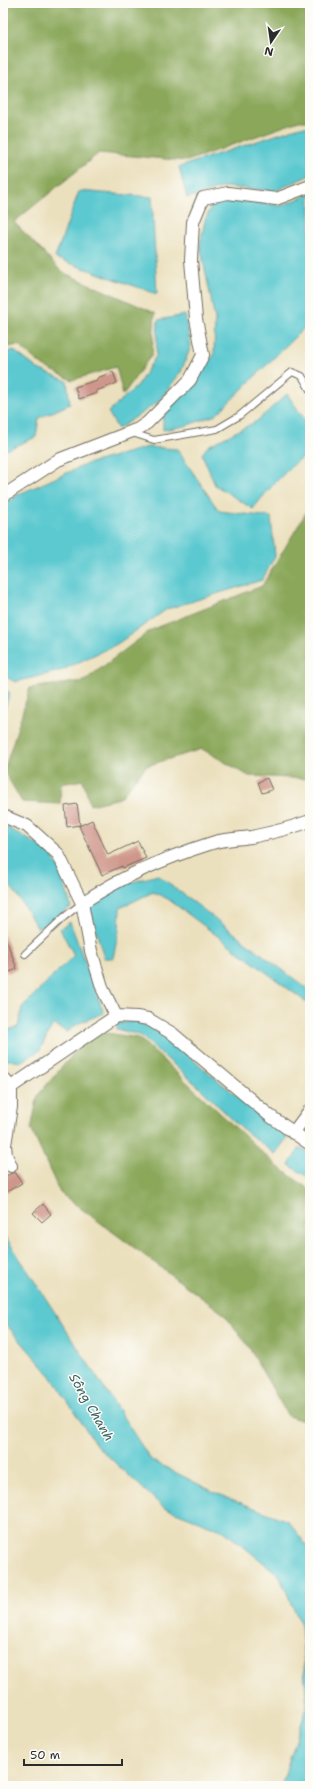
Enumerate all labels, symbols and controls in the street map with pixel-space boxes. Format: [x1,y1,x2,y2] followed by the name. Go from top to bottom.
[251,22,291,62] north arrow
[263,43,275,60] text: N
[65,1370,118,1444] water label: Sông Chanh
[24,1741,122,1767] scale bar
[30,1747,60,1763] text: 50 m

